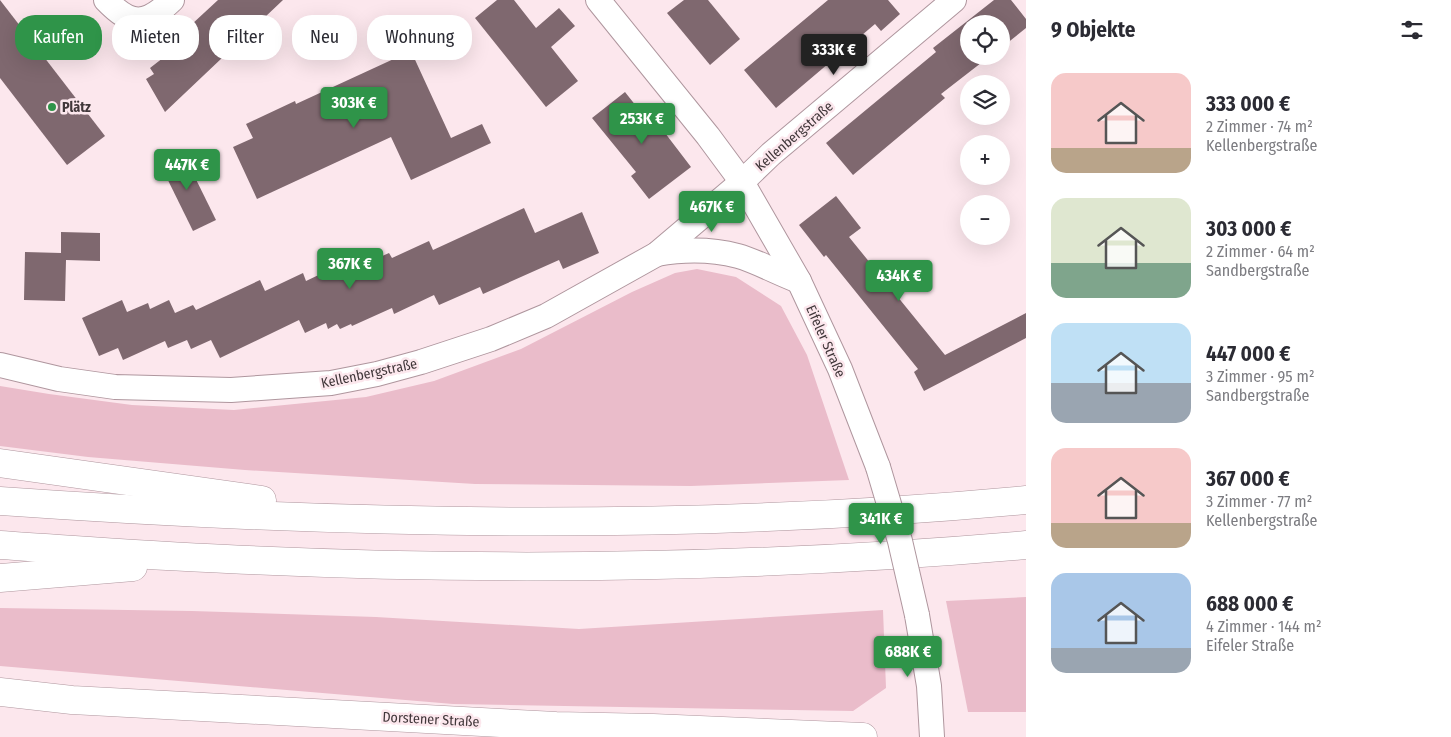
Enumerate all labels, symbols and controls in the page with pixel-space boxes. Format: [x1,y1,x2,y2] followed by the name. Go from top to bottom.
[15,15,102,60] chip: Kaufen
[112,15,199,60] chip: Mieten
[209,15,282,60] chip: Filter
[292,15,357,60] chip: Neu
[367,15,472,60] chip: Wohnung
[960,15,1010,245] map controls
[960,15,1010,65] button: locate
[1398,16,1426,44] icon: filters
[1051,17,1135,43] text: 9 Objekte
[793,34,875,76] pin: 333K €
[812,40,856,59] text: 333K €
[960,75,1010,125] button: layers
[313,86,395,129] pin: 303K €
[1206,91,1290,117] text: 333 000 €
[332,93,376,112] text: 303K €
[1091,93,1151,153] icon: home
[752,98,837,175] street label: Kellenbergstraße
[62,99,91,116] place label: Plätz
[46,101,58,113] marker: Plätz
[601,102,683,145] pin: 253K €
[620,109,664,128] text: 253K €
[1206,117,1313,136] text: 2 Zimmer · 74 m²
[960,135,1010,185] button: +
[1206,136,1318,155] text: Kellenbergstraße
[146,148,228,191] pin: 447K €
[165,155,209,174] text: 447K €
[671,190,753,233] pin: 467K €
[960,195,1010,245] button: −
[690,197,734,216] text: 467K €
[1206,216,1292,242] text: 303 000 €
[1091,218,1151,278] icon: home
[1206,242,1315,261] text: 2 Zimmer · 64 m²
[309,248,391,290] pin: 367K €
[328,254,372,273] text: 367K €
[858,260,940,302] pin: 434K €
[1206,261,1309,280] text: Sandbergstraße
[876,266,922,285] text: 434K €
[802,303,849,380] street label: Eifeler Straße
[1206,341,1290,367] text: 447 000 €
[1091,343,1151,403] icon: home
[320,355,419,392] street label: Kellenbergstraße
[1206,367,1314,386] text: 3 Zimmer · 95 m²
[1206,386,1309,405] text: Sandbergstraße
[1206,466,1290,492] text: 367 000 €
[1091,468,1151,528] icon: home
[1206,492,1312,511] text: 3 Zimmer · 77 m²
[840,502,922,545] pin: 341K €
[860,509,902,528] text: 341K €
[1206,511,1318,530] text: Kellenbergstraße
[1206,591,1294,617] text: 688 000 €
[1091,593,1151,653] icon: home
[1206,617,1322,636] text: 4 Zimmer · 144 m²
[867,636,949,678] pin: 688K €
[1206,636,1294,655] text: Eifeler Straße
[885,642,931,661] text: 688K €
[382,708,480,731] street label: Dorstener Straße

